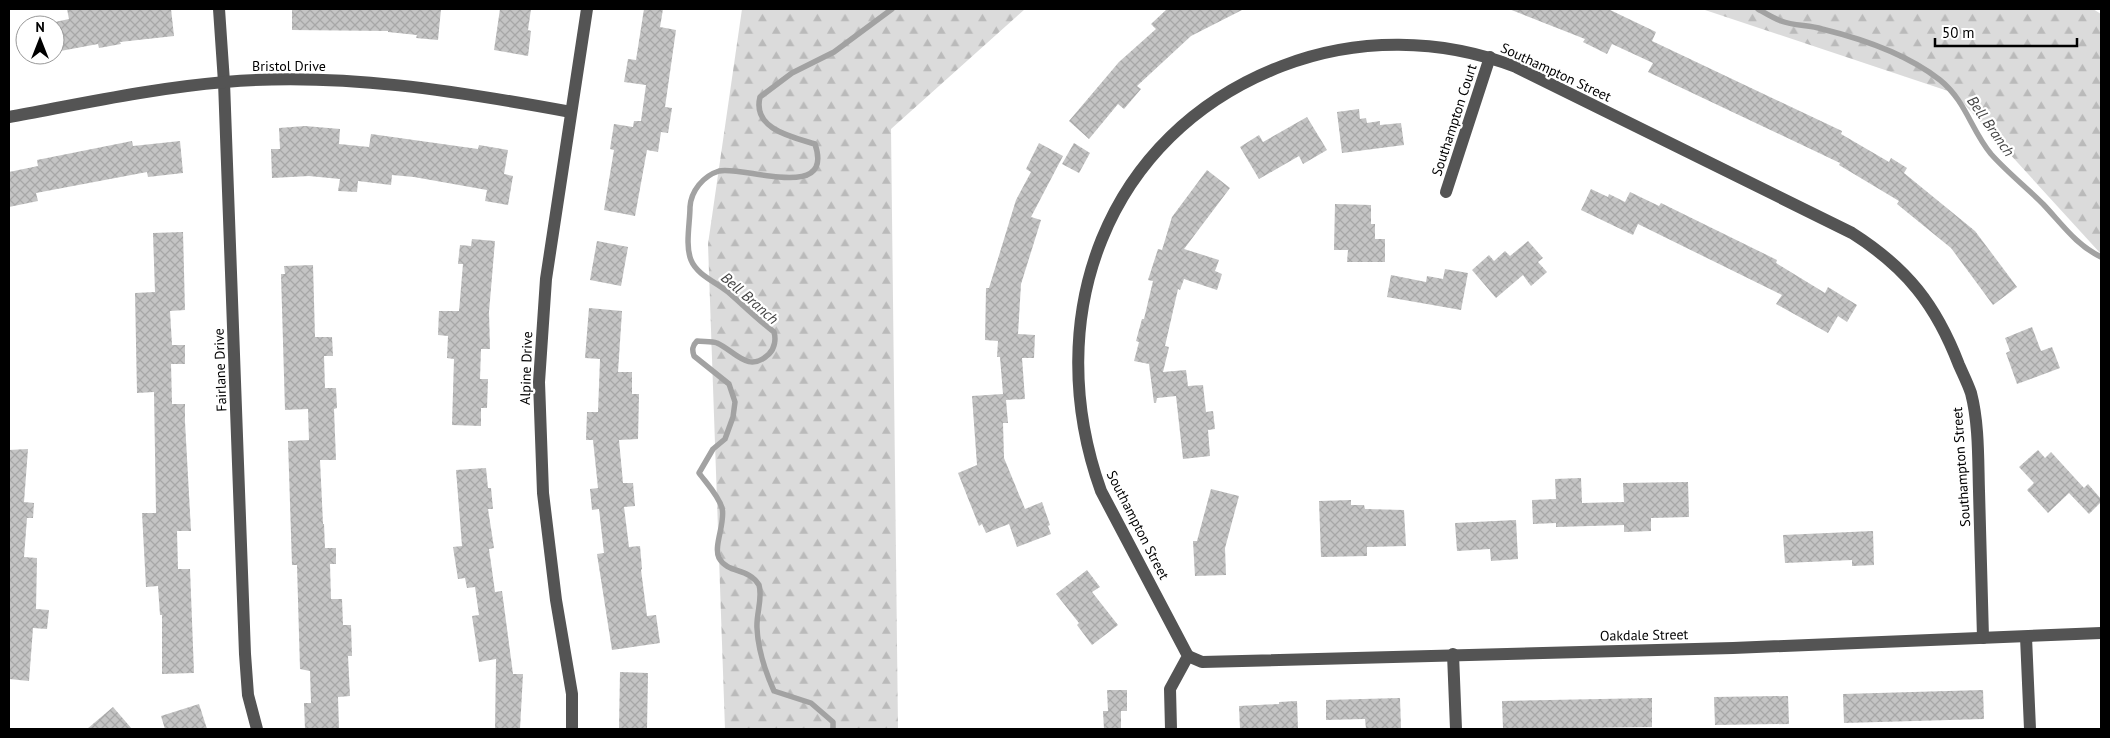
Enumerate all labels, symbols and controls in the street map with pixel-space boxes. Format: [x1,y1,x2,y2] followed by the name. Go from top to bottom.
[15,15,65,65] north arrow
[1935,15,2078,47] scale bar
[35,18,45,36] text: N
[1942,23,1975,42] text: 50 m
[1498,38,1614,106] street label: Southampton Street
[252,57,326,75] street label: Bristol Drive
[1427,61,1481,178] street label: Southampton Court
[1963,92,2019,160] water label: Bell Branch
[717,268,783,328] water label: Bell Branch
[210,328,230,412] street label: Fairlane Drive
[516,331,536,405] street label: Alpine Drive
[1948,406,1974,527] street label: Southampton Street
[1103,467,1173,583] street label: Southampton Street
[1600,625,1689,645] street label: Oakdale Street

